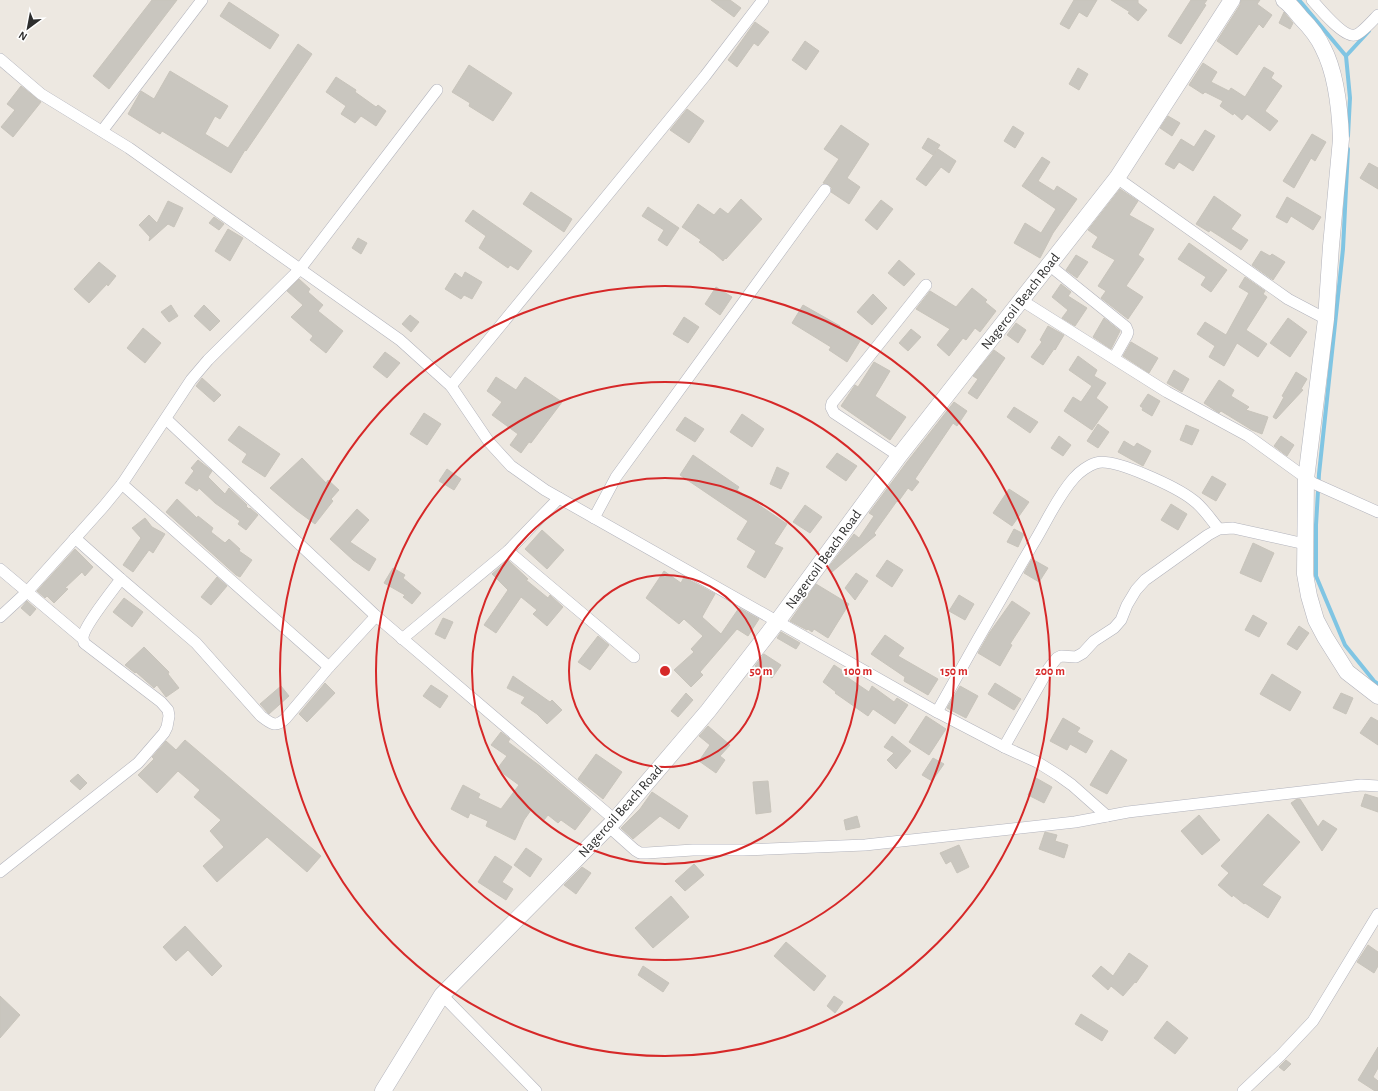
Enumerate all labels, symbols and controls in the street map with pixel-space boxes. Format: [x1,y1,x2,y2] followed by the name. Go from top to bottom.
[8,8,48,48] north arrow
[17,29,29,43] text: N
[979,251,1063,352] street label: Nagercoil Beach Road
[783,508,864,611] street label: Nagercoil Beach Road
[658,664,672,678] centre of rings
[750,665,773,677] text: 50 m
[844,665,872,677] text: 100 m
[940,665,968,677] text: 150 m
[1035,665,1065,677] text: 200 m
[576,763,665,860] street label: Nagercoil Beach Road

